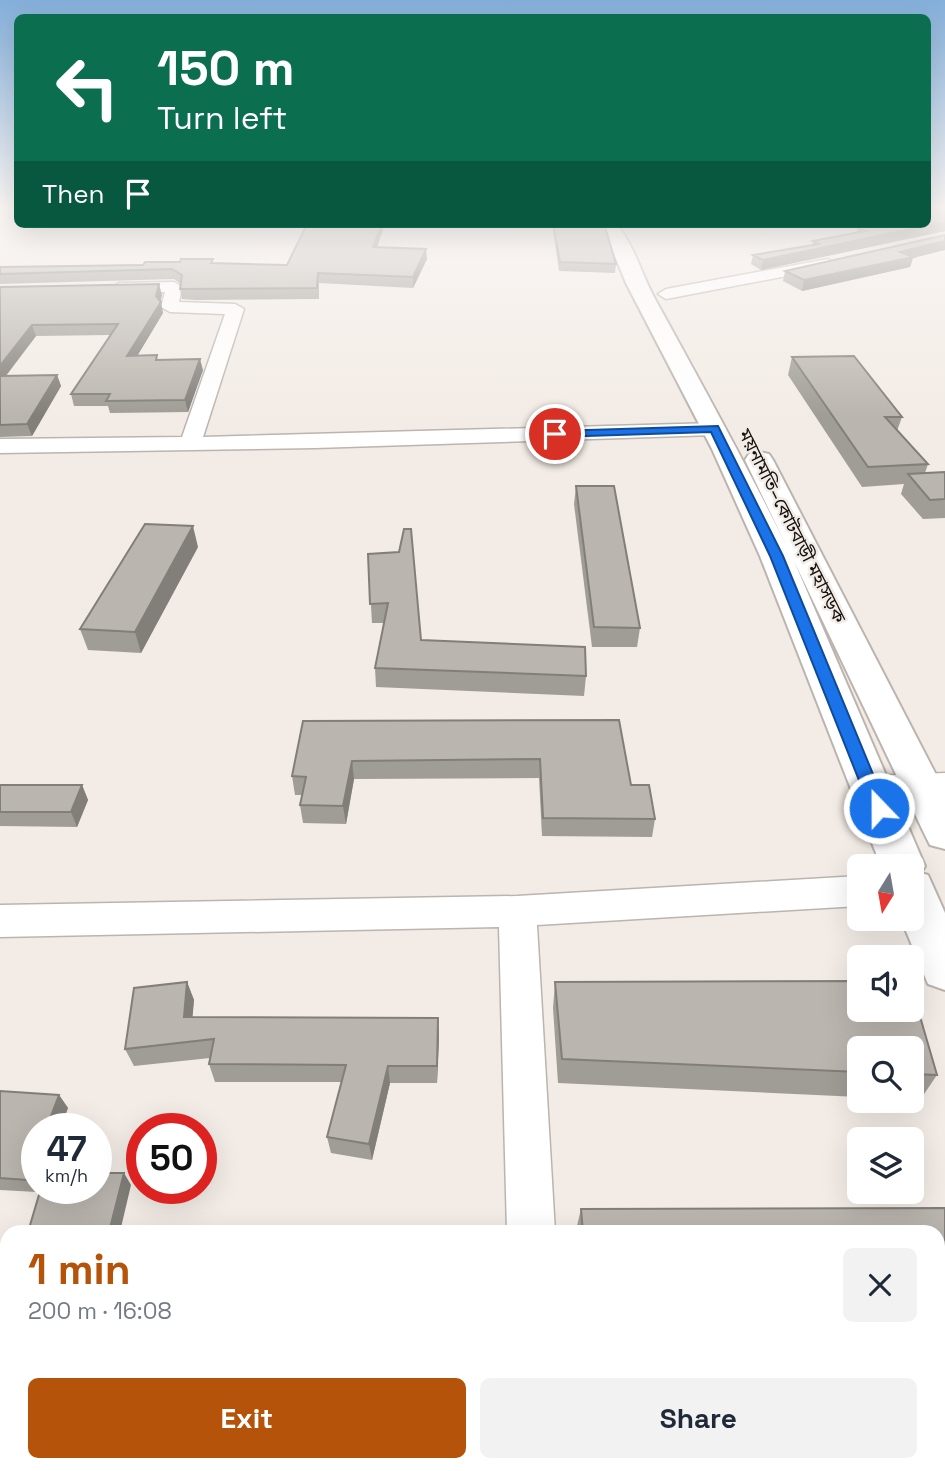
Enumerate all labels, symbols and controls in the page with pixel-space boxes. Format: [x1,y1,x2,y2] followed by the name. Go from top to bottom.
[157,37,295,99] text: 150 m
[42,42,133,133] icon: left
[157,98,287,138] text: Turn left
[119,175,157,213] icon: arrive
[42,177,105,211] text: Then
[525,404,585,464] pin
[536,415,574,453] icon: arrive
[733,424,852,627] street label: ময়নামতি–কোটবাড়ী মহাসড়ক
[842,771,916,845] position arrow
[847,854,924,931] north arrow
[847,854,924,1204] map controls
[847,945,924,1022] button: sound
[847,1036,924,1113] button: search
[126,1113,217,1204] speed limit sign: 50
[46,1127,87,1171] text: 47
[847,1127,924,1204] button: layers
[45,1164,88,1187] text: km/h
[28,1243,131,1296] text: 1 min
[843,1248,917,1322] button: close
[28,1296,172,1326] text: 200 m · 16:08
[28,1378,466,1458] button: Exit
[480,1378,917,1458] button: Share

